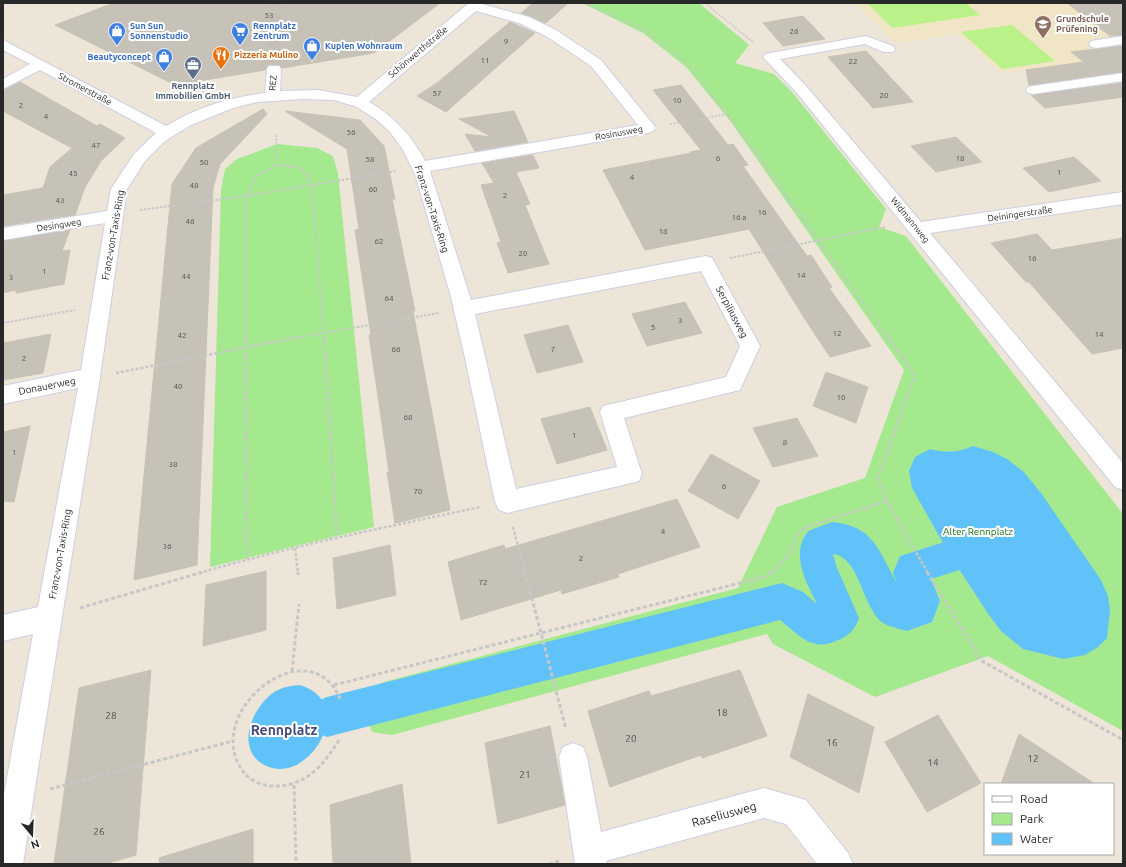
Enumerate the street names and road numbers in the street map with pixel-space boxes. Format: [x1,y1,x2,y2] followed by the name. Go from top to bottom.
[386,24,450,80] street label: Schönwerthstraße
[57,71,113,107] street label: Stromerstraße
[267,75,279,91] street label: REZ
[594,124,644,142] street label: Rosinusweg
[413,164,451,254] street label: Franz-von-Taxis-Ring
[100,189,126,281] street label: Franz-von-Taxis-Ring
[889,195,931,245] street label: Widmannweg
[987,204,1053,224] street label: Deiningerstraße
[36,217,82,233] street label: Desingweg
[714,284,750,340] street label: Serpiliusweg
[17,375,77,397] street label: Donauerweg
[47,508,73,600] street label: Franz-von-Taxis-Ring
[690,799,758,829] street label: Raseliusweg

